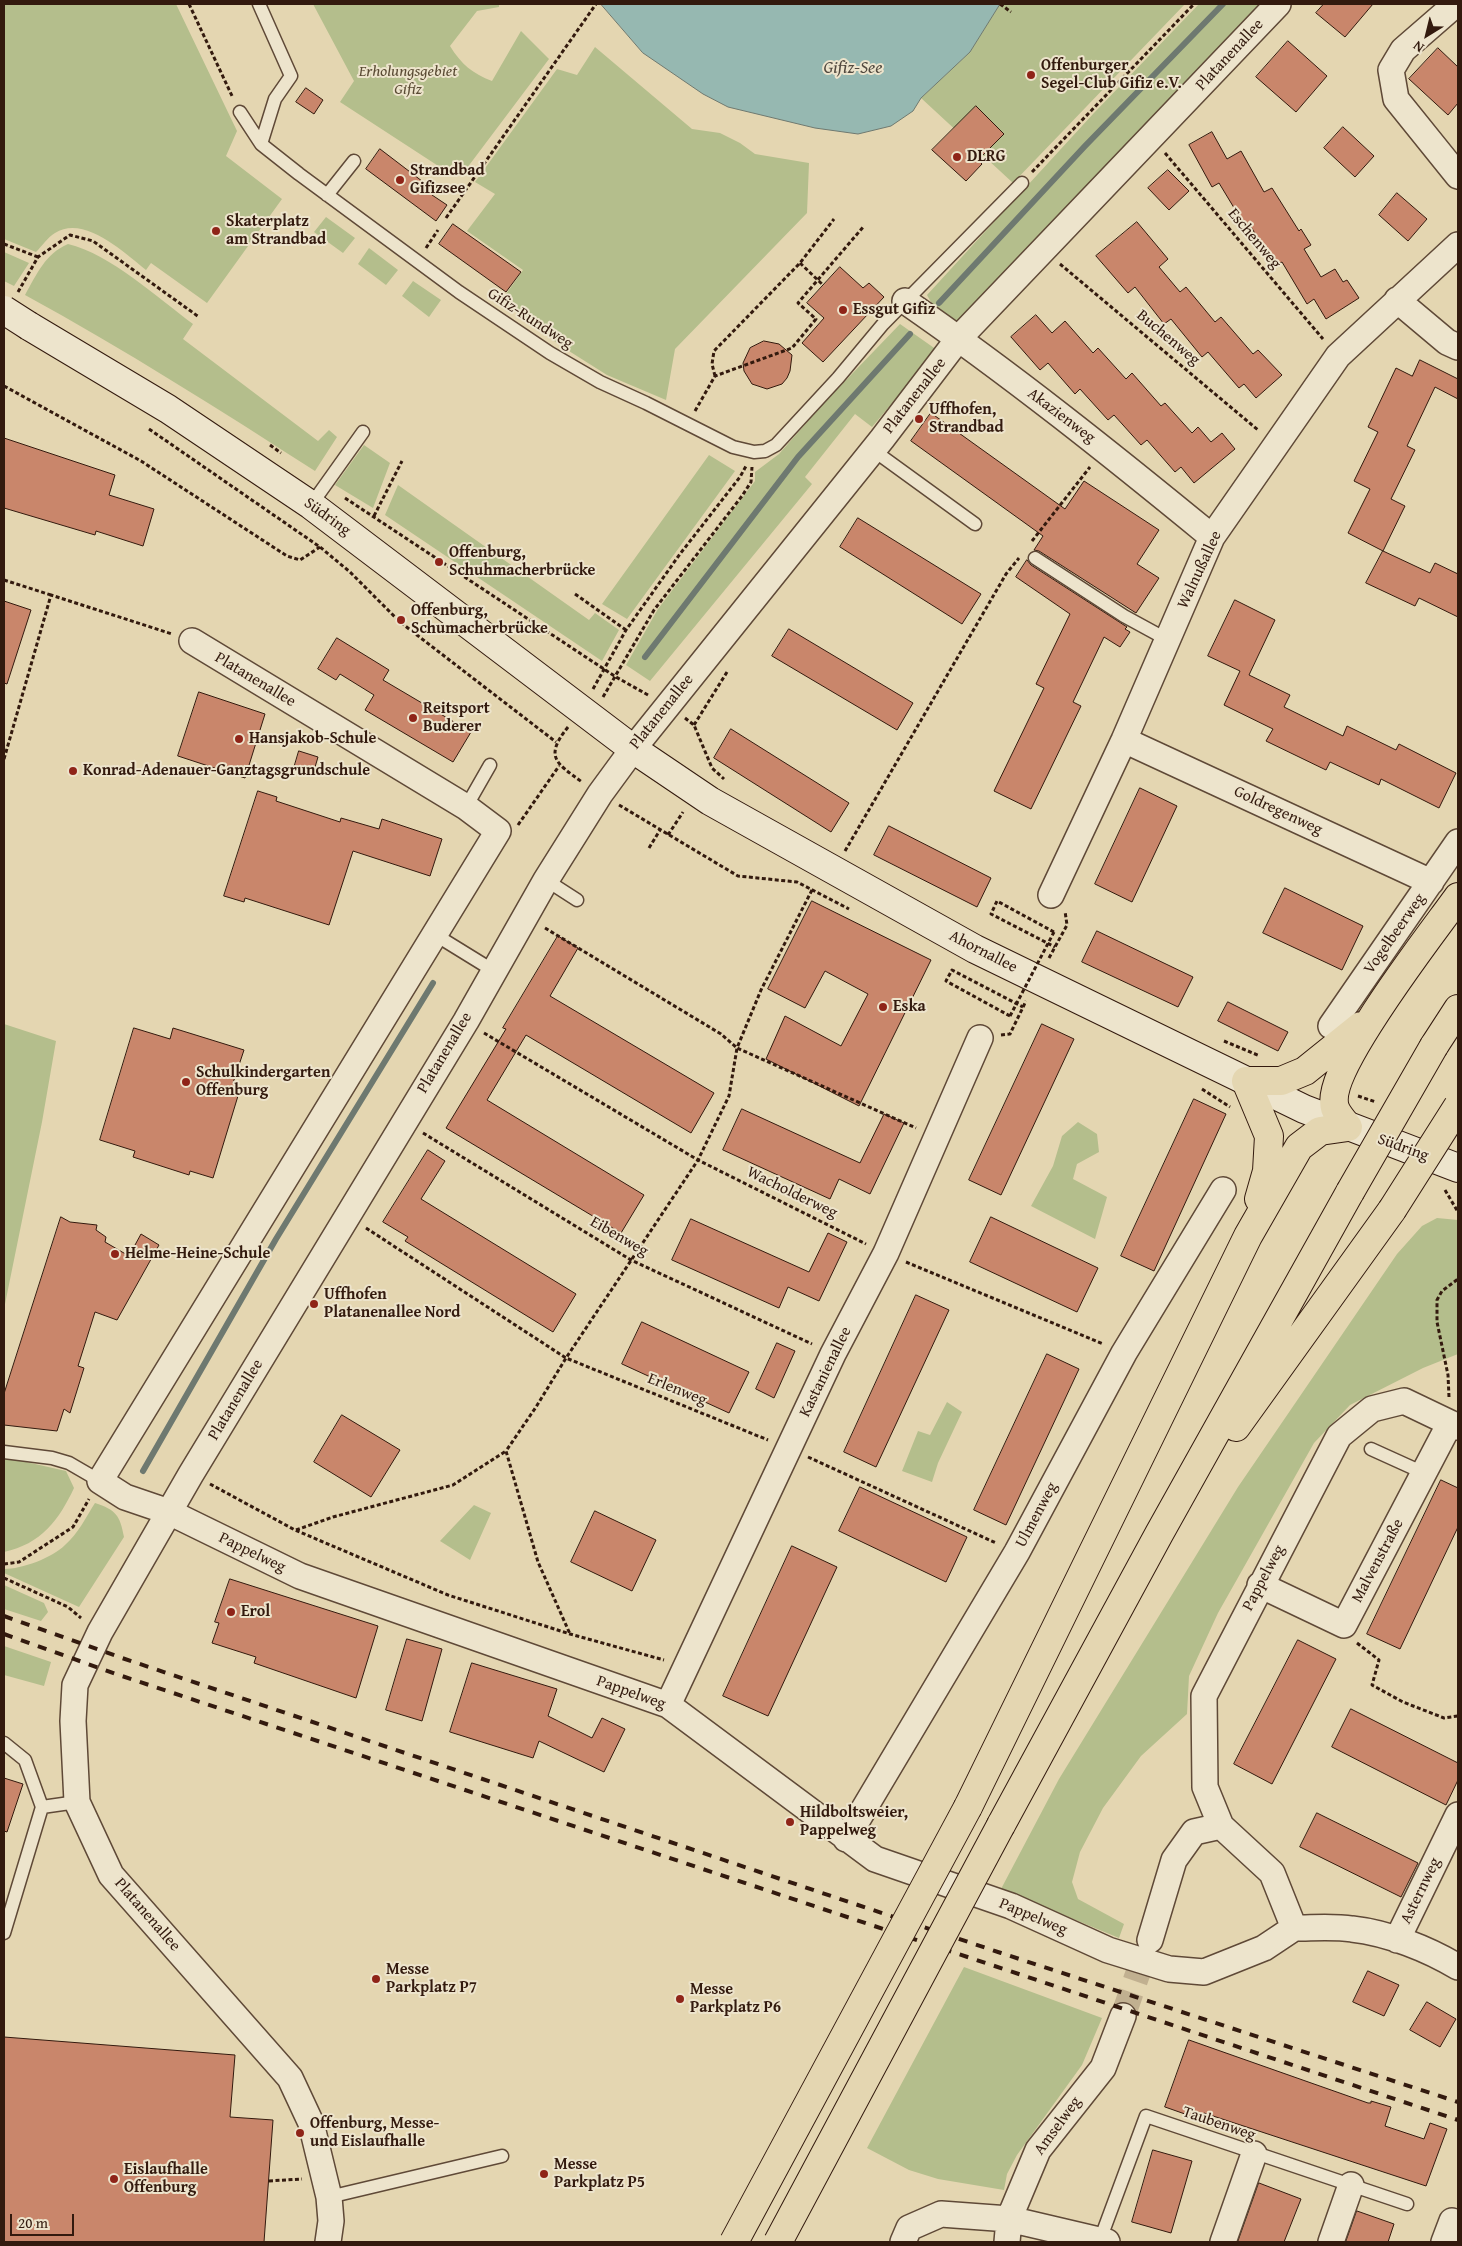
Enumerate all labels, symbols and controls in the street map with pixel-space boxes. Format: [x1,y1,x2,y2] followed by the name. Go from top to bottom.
[1402,10,1452,60] north arrow
[1192,15,1268,95] street label: Platanenallee
[1409,36,1428,58] text: N
[1041,56,1182,94] place label: Offenburger Segel-Club Gifiz e.V.
[823,57,883,79] water label: Gifiz-See
[359,62,457,100] park label: Erholungsgebiet Gifiz
[1025,69,1037,81] marker: Offenburger Segel-Club Gifiz e.V.
[967,147,1005,167] place label: DLRG
[951,151,963,163] marker: DLRG
[410,161,485,199] place label: Strandbad Gifizsee
[394,174,406,186] marker: Strandbad Gifizsee
[1223,205,1285,273] street label: Eschenweg
[226,212,326,250] place label: Skaterplatz am Strandbad
[210,225,222,237] marker: Skaterplatz am Strandbad
[484,284,576,354] street label: Gifiz-Rundweg
[853,300,935,320] place label: Essgut Gifiz
[837,304,849,316] marker: Essgut Gifiz
[1133,306,1203,370] street label: Buchenweg
[879,354,951,438] street label: Platanenallee
[1023,384,1099,448] street label: Akazienweg
[929,400,1004,438] place label: Uffhofen, Strandbad
[913,413,925,425] marker: Uffhofen, Strandbad
[300,494,354,540] street label: Südring
[1174,528,1226,612] street label: Walnußallee
[449,543,595,581] place label: Offenburg, Schuhmacherbrücke
[433,556,445,568] marker: Offenburg, Schuhmacherbrücke
[411,601,548,639] place label: Offenburg, Schumacherbrücke
[395,614,407,626] marker: Offenburg, Schumacherbrücke
[211,648,299,712] street label: Platanenallee
[626,671,698,753] street label: Platanenallee
[423,699,490,737] place label: Reitsport Buderer
[407,712,419,724] marker: Reitsport Buderer
[249,729,376,749] place label: Hansjakob-Schule
[233,733,245,745] marker: Hansjakob-Schule
[83,761,370,781] place label: Konrad-Adenauer-Ganztagsgrundschule
[67,765,79,777] marker: Konrad-Adenauer-Ganztagsgrundschule
[1231,782,1325,840] street label: Goldregenweg
[1360,890,1430,978] street label: Vogelbeerweg
[946,927,1020,977] street label: Ahornallee
[893,997,926,1017] place label: Eska
[877,1001,889,1013] marker: Eska
[413,1009,477,1097] street label: Platanenallee
[196,1063,330,1101] place label: Schulkindergarten Offenburg
[180,1076,192,1088] marker: Schulkindergarten Offenburg
[1375,1130,1431,1166] street label: Südring
[744,1163,840,1223] street label: Wacholderweg
[587,1213,651,1261] street label: Eibenweg
[125,1244,270,1264] place label: Helme-Heine-Schule
[109,1248,121,1260] marker: Helme-Heine-Schule
[324,1285,460,1323] place label: Uffhofen Platanenallee Nord
[308,1298,320,1310] marker: Uffhofen Platanenallee Nord
[796,1324,856,1420] street label: Kastanienallee
[204,1356,268,1444] street label: Platanenallee
[645,1369,709,1411] street label: Erlenweg
[1012,1479,1062,1551] street label: Ulmenweg
[1348,1516,1408,1606] street label: Malvenstraße
[215,1529,289,1577] street label: Pappelweg
[1239,1542,1289,1614] street label: Pappelweg
[241,1602,270,1622] place label: Erol
[225,1606,237,1618] marker: Erol
[594,1672,668,1714] street label: Pappelweg
[800,1803,908,1841] place label: Hildboltsweier, Pappelweg
[784,1816,796,1828] marker: Hildboltsweier, Pappelweg
[1397,1855,1445,1927] street label: Asternweg
[110,1874,184,1956] street label: Platanenallee
[996,1894,1070,1940] street label: Pappelweg
[386,1960,477,1998] place label: Messe Parkplatz P7
[370,1973,382,1985] marker: Messe Parkplatz P7
[690,1980,781,2018] place label: Messe Parkplatz P6
[674,1993,686,2005] marker: Messe Parkplatz P6
[1030,2093,1086,2159] street label: Amselweg
[1180,2103,1258,2145] street label: Taubenweg
[310,2114,439,2152] place label: Offenburg, Messe- und Eislaufhalle
[294,2127,306,2139] marker: Offenburg, Messe- und Eislaufhalle
[554,2155,645,2193] place label: Messe Parkplatz P5
[124,2160,208,2198] place label: Eislaufhalle Offenburg
[538,2168,550,2180] marker: Messe Parkplatz P5
[108,2173,120,2185] marker: Eislaufhalle Offenburg
[12,2204,76,2236] scale bar
[18,2212,48,2233] text: 20 m

